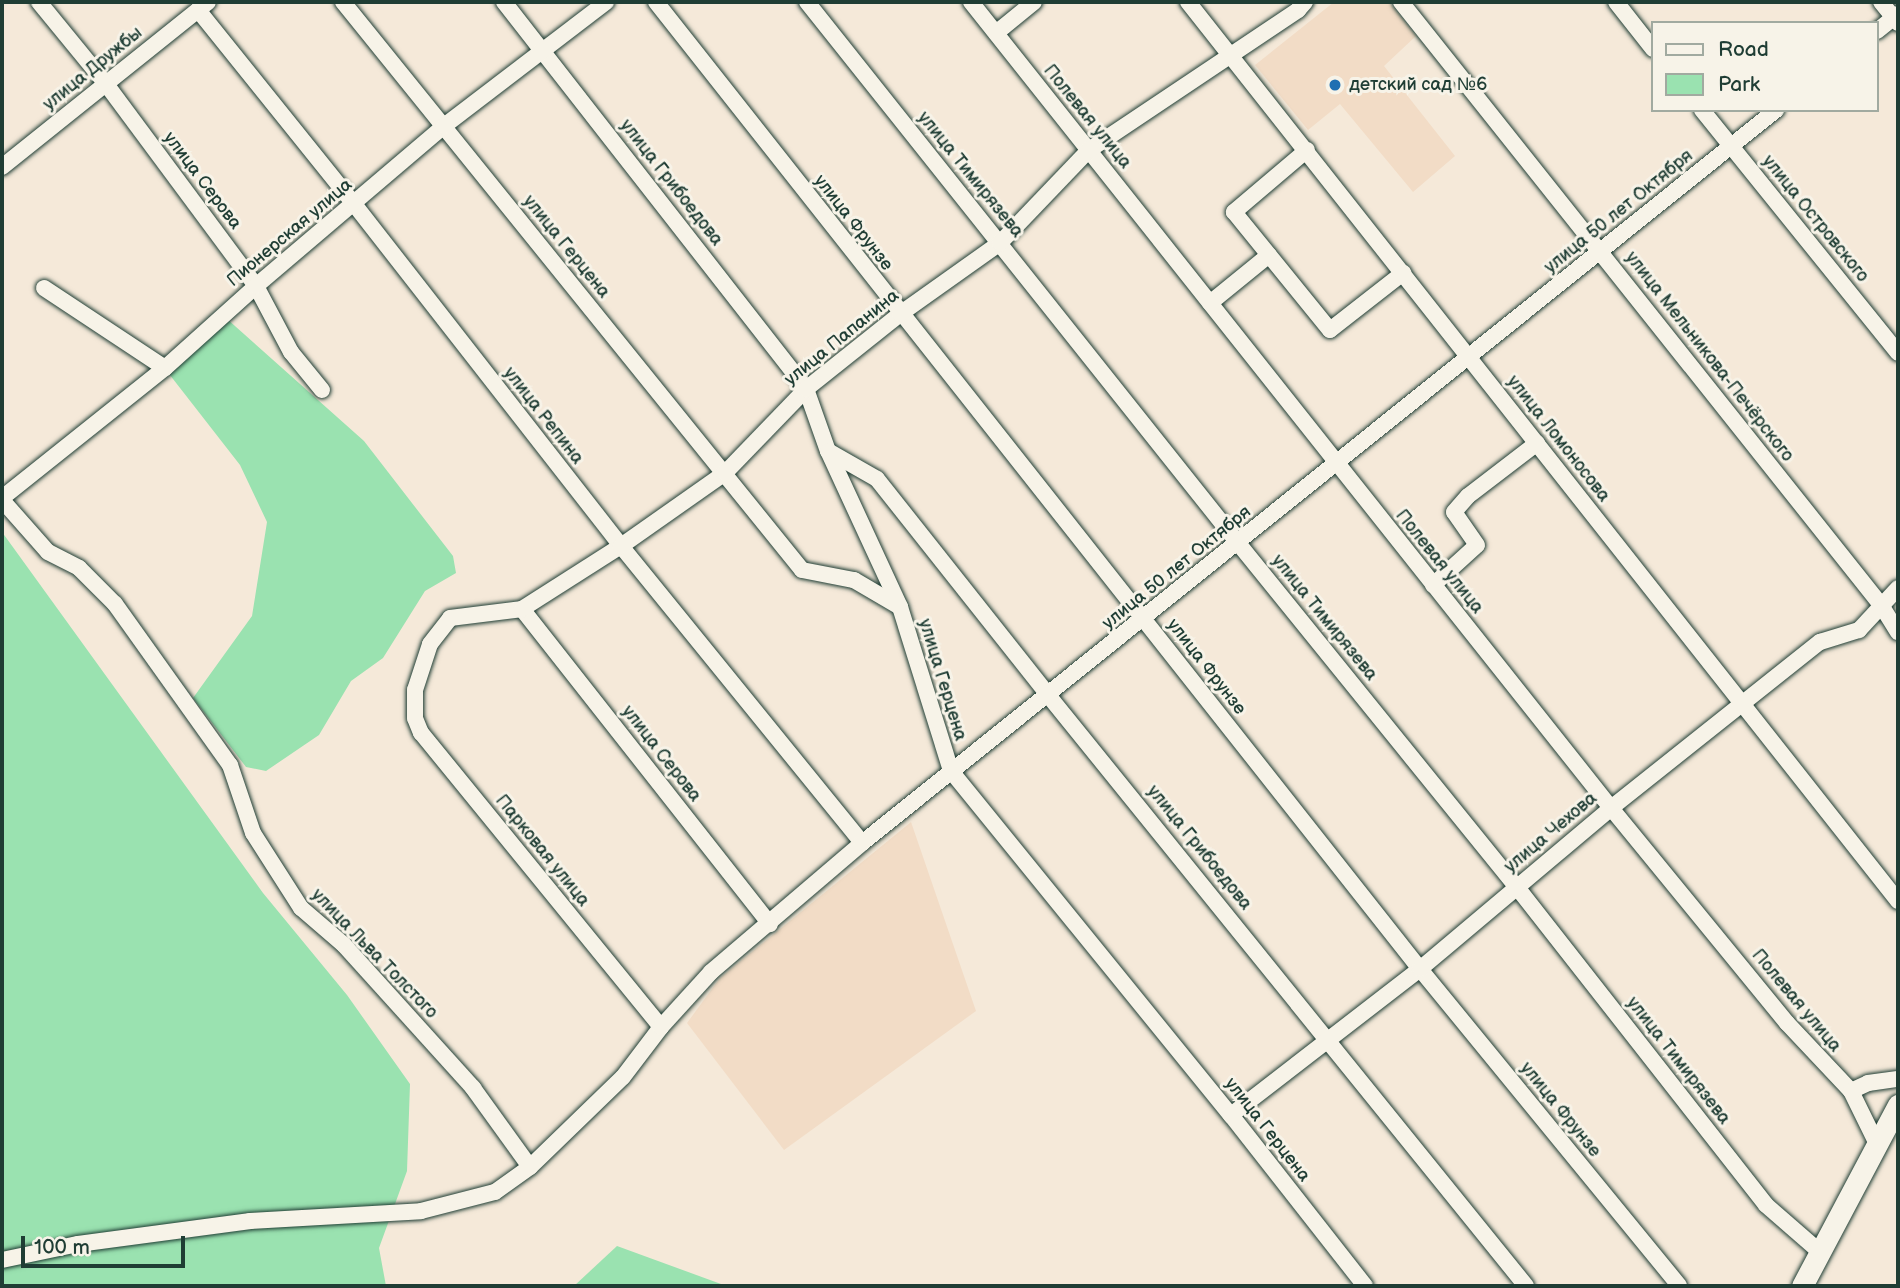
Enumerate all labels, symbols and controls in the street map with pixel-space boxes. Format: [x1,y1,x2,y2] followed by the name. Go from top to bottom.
[1652,21,1879,112] legend
[39,22,147,116] street label: улица Дружбы
[1718,37,1769,62] text: Road
[1038,61,1136,173] street label: Полевая улица
[1718,72,1760,97] text: Park
[1349,74,1487,96] place label: детский сад №6
[1327,77,1343,93] marker: детский сад №6
[913,108,1027,242] street label: улица Тимирязева
[615,115,727,251] street label: улица Грибоедова
[158,128,246,234] street label: улица Серова
[1540,145,1698,279] street label: улица 50 лет Октября
[1757,151,1873,287] street label: улица Островского
[809,171,897,275] street label: улица Фрунзе
[223,174,357,292] street label: Пионерская улица
[518,191,614,303] street label: улица Герцена
[1620,248,1798,466] street label: улица Мельникова-Печёрского
[780,285,904,391] street label: улица Папанина
[498,363,588,469] street label: улица Репина
[1502,371,1614,507] street label: улица Ломоносова
[1098,501,1256,635] street label: улица 50 лет Октября
[1390,506,1488,618] street label: Полевая улица
[1267,551,1381,685] street label: улица Тимирязева
[1162,615,1250,719] street label: улица Фрунзе
[913,616,971,744] street label: улица Герцена
[617,701,705,807] street label: улица Серова
[1142,781,1256,915] street label: улица Грибоедова
[1500,788,1602,878] street label: улица Чехова
[490,791,594,911] street label: Парковая улица
[306,885,442,1023] street label: улица Льва Толстого
[1747,945,1845,1057] street label: Полевая улица
[1621,993,1735,1129] street label: улица Тимирязева
[1515,1058,1605,1162] street label: улица Фрунзе
[1220,1074,1314,1186] street label: улица Герцена
[24,1222,189,1266] scale bar
[34,1235,90,1260] text: 100 m

